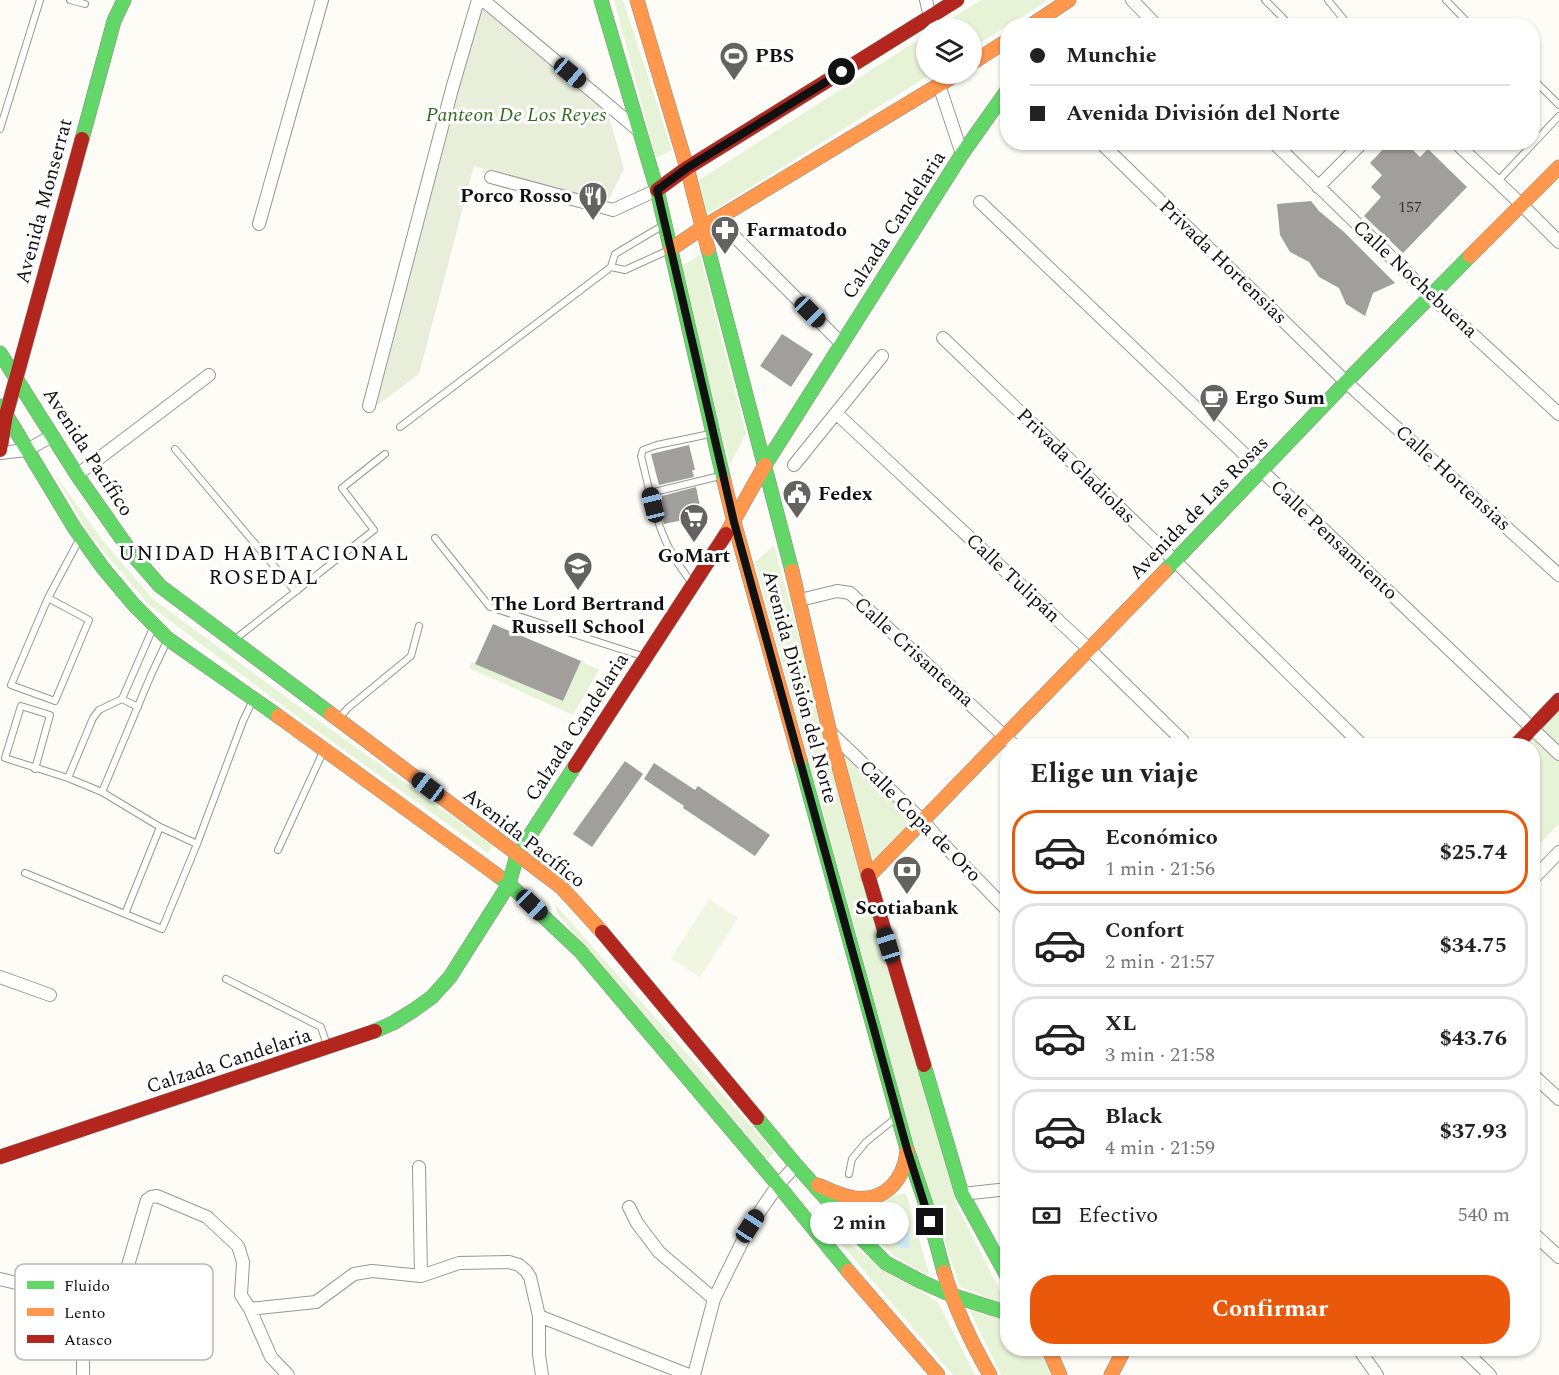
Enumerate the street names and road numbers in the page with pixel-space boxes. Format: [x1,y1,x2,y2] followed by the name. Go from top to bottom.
[7,115,81,287] street label: Avenida Monserrat
[835,145,954,305] street label: Calzada Candelaria
[1152,193,1294,331] street label: Privada Hortensias
[1346,213,1485,345] street label: Calle Nochebuena
[35,381,141,523] street label: Avenida Pacífico
[1010,401,1142,531] street label: Privada Gladiolas
[1388,418,1518,538] street label: Calle Hortensias
[1122,429,1276,587] street label: Avenida de Las Rosas
[1263,473,1405,607] street label: Calle Pensamiento
[959,526,1067,630] street label: Calle Tulipán
[754,567,846,807] street label: Avenida División del Norte
[847,590,981,715] street label: Calle Crisantema
[518,647,637,807] street label: Calzada Candelaria
[852,753,988,889] street label: Calle Copa de Oro
[456,780,592,896] street label: Avenida Pacífico
[143,1020,316,1102] street label: Calzada Candelaria

